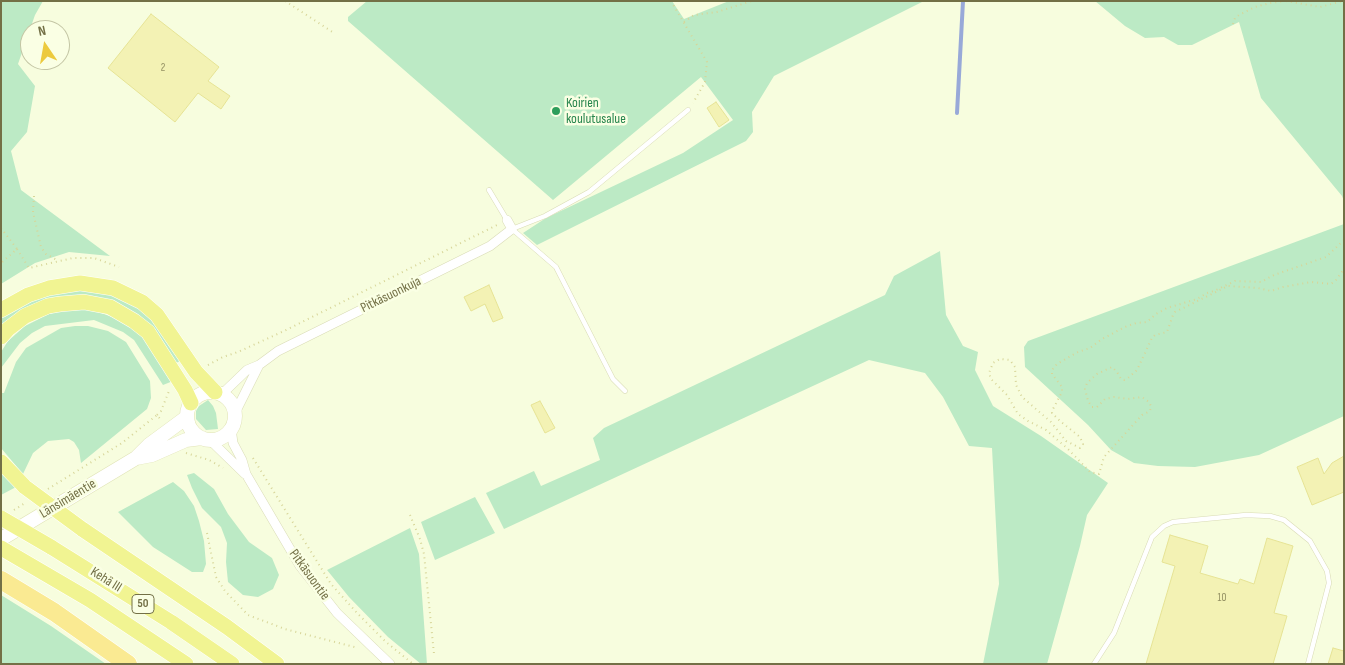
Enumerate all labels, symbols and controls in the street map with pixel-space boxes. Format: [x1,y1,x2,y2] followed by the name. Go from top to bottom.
[20,20,70,70] north arrow
[37,22,47,40] text: N
[161,61,165,75] house number: 2
[566,95,626,128] place label: Koirien koulutusalue
[550,105,562,117] marker: Koirien koulutusalue
[358,273,424,317] street label: Pitkäsuonkuja
[37,476,99,522] street label: Länsimäentie
[285,546,333,604] street label: Pitkäsuontie
[87,564,125,596] street label: Kehä III
[1218,591,1226,605] house number: 10
[132,594,154,614] road number: 50

